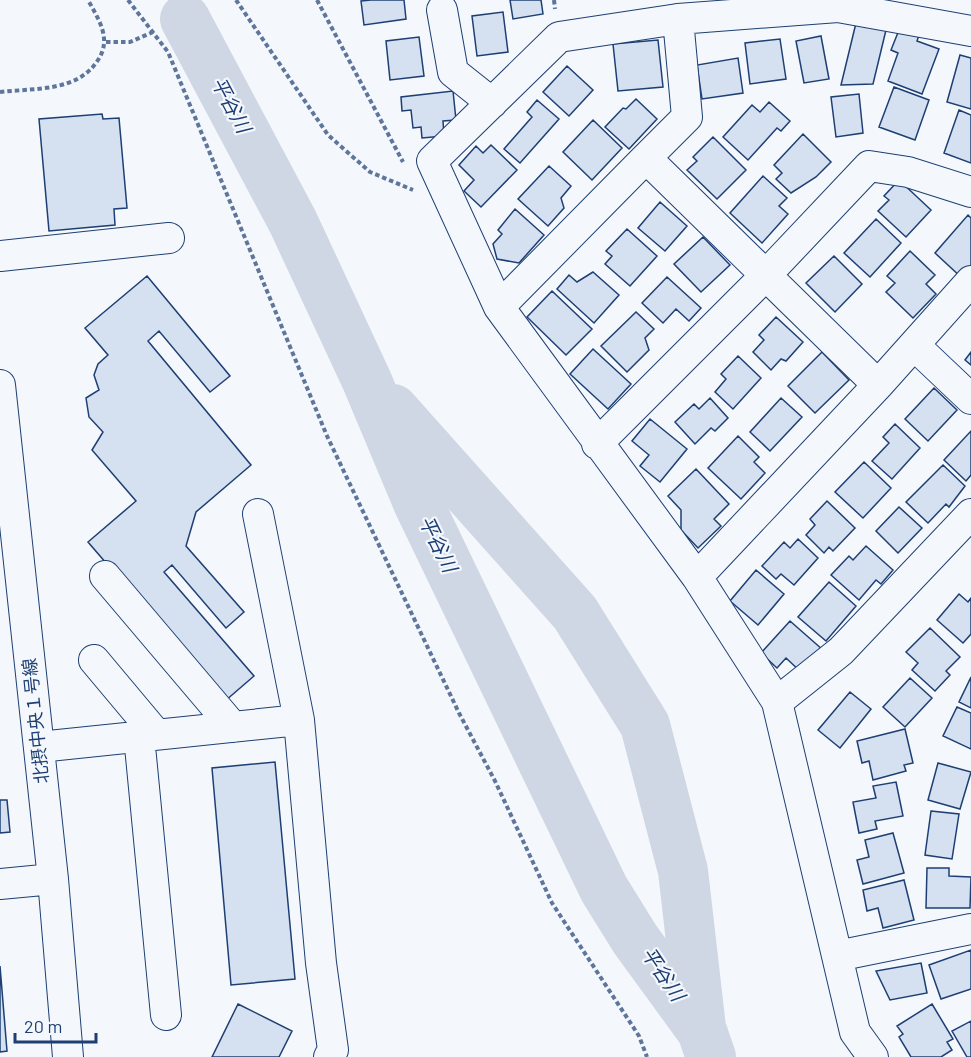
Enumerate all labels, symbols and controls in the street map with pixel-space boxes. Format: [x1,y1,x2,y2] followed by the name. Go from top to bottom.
[207,72,258,138] water label: 平谷川
[415,511,464,578] water label: 平谷川
[17,657,53,785] street label: 北摂中央１号線
[637,942,692,1007] water label: 平谷川
[15,1006,96,1044] scale bar
[24,1015,62,1037] text: 20 m

